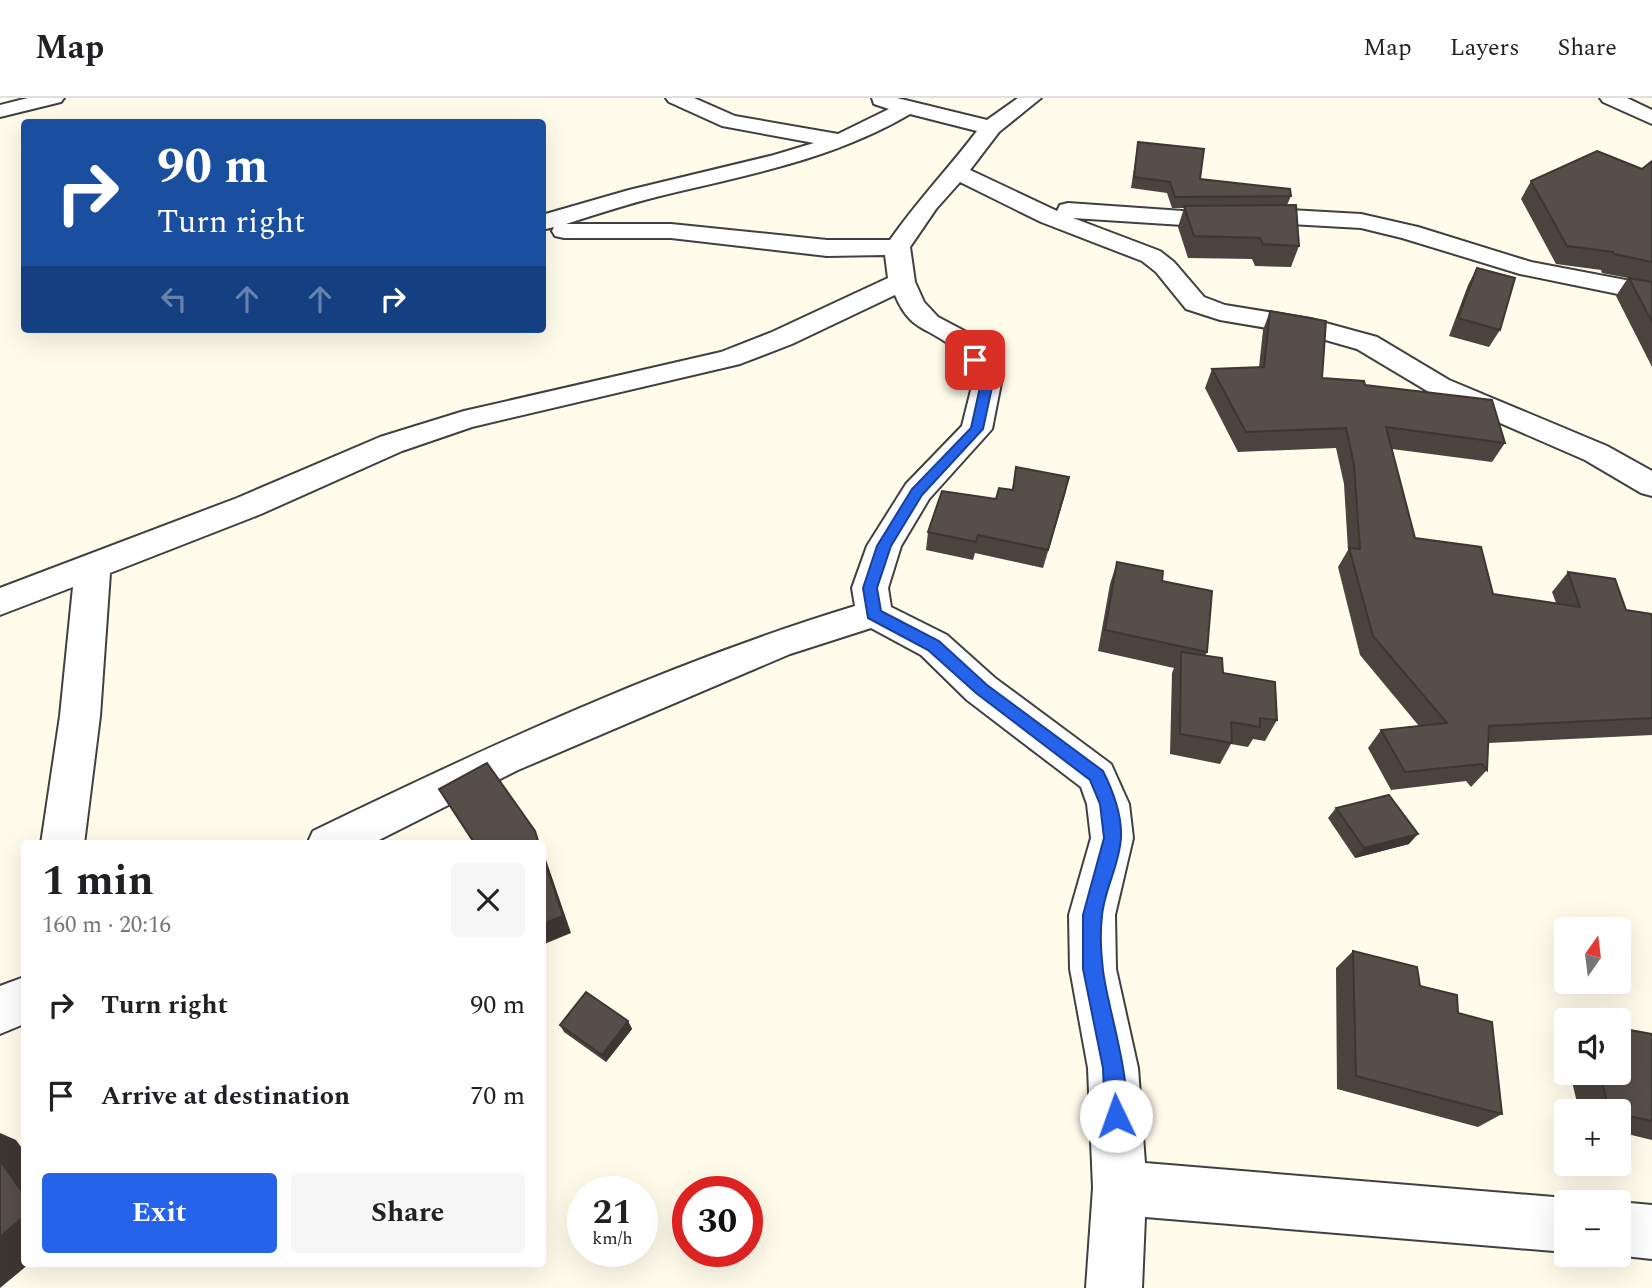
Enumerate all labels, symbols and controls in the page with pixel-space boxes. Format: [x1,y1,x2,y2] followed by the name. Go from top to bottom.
[35,23,104,73] text: Map
[1363,30,1412,66] text: Map
[1450,30,1520,66] text: Layers
[1558,30,1617,66] text: Share
[157,130,268,205] text: 90 m
[42,147,133,238] icon: right
[157,198,305,247] text: Turn right
[155,280,193,318] icon: left
[228,280,266,318] icon: ahead
[301,280,339,318] icon: ahead
[374,280,412,318] icon: right
[945,330,1005,390] pin
[956,341,994,379] icon: arrive
[42,850,154,913] text: 1 min
[451,863,525,937] button: close
[42,908,171,943] text: 160 m · 20:16
[1554,917,1631,994] north arrow
[1554,917,1631,1267] map controls
[101,985,228,1025] text: Turn right
[470,985,525,1025] text: 90 m
[42,986,80,1024] icon: right
[1554,1008,1631,1085] button: sound
[101,1076,350,1116] text: Arrive at destination
[470,1076,525,1116] text: 70 m
[42,1077,80,1115] icon: arrive
[1079,1079,1153,1153] position arrow
[1554,1099,1631,1176] button: +
[42,1173,277,1253] button: Exit
[291,1173,525,1253] button: Share
[672,1176,763,1267] speed limit sign: 30
[593,1186,632,1239] text: 21
[1554,1190,1631,1267] button: −
[592,1225,633,1252] text: km/h

